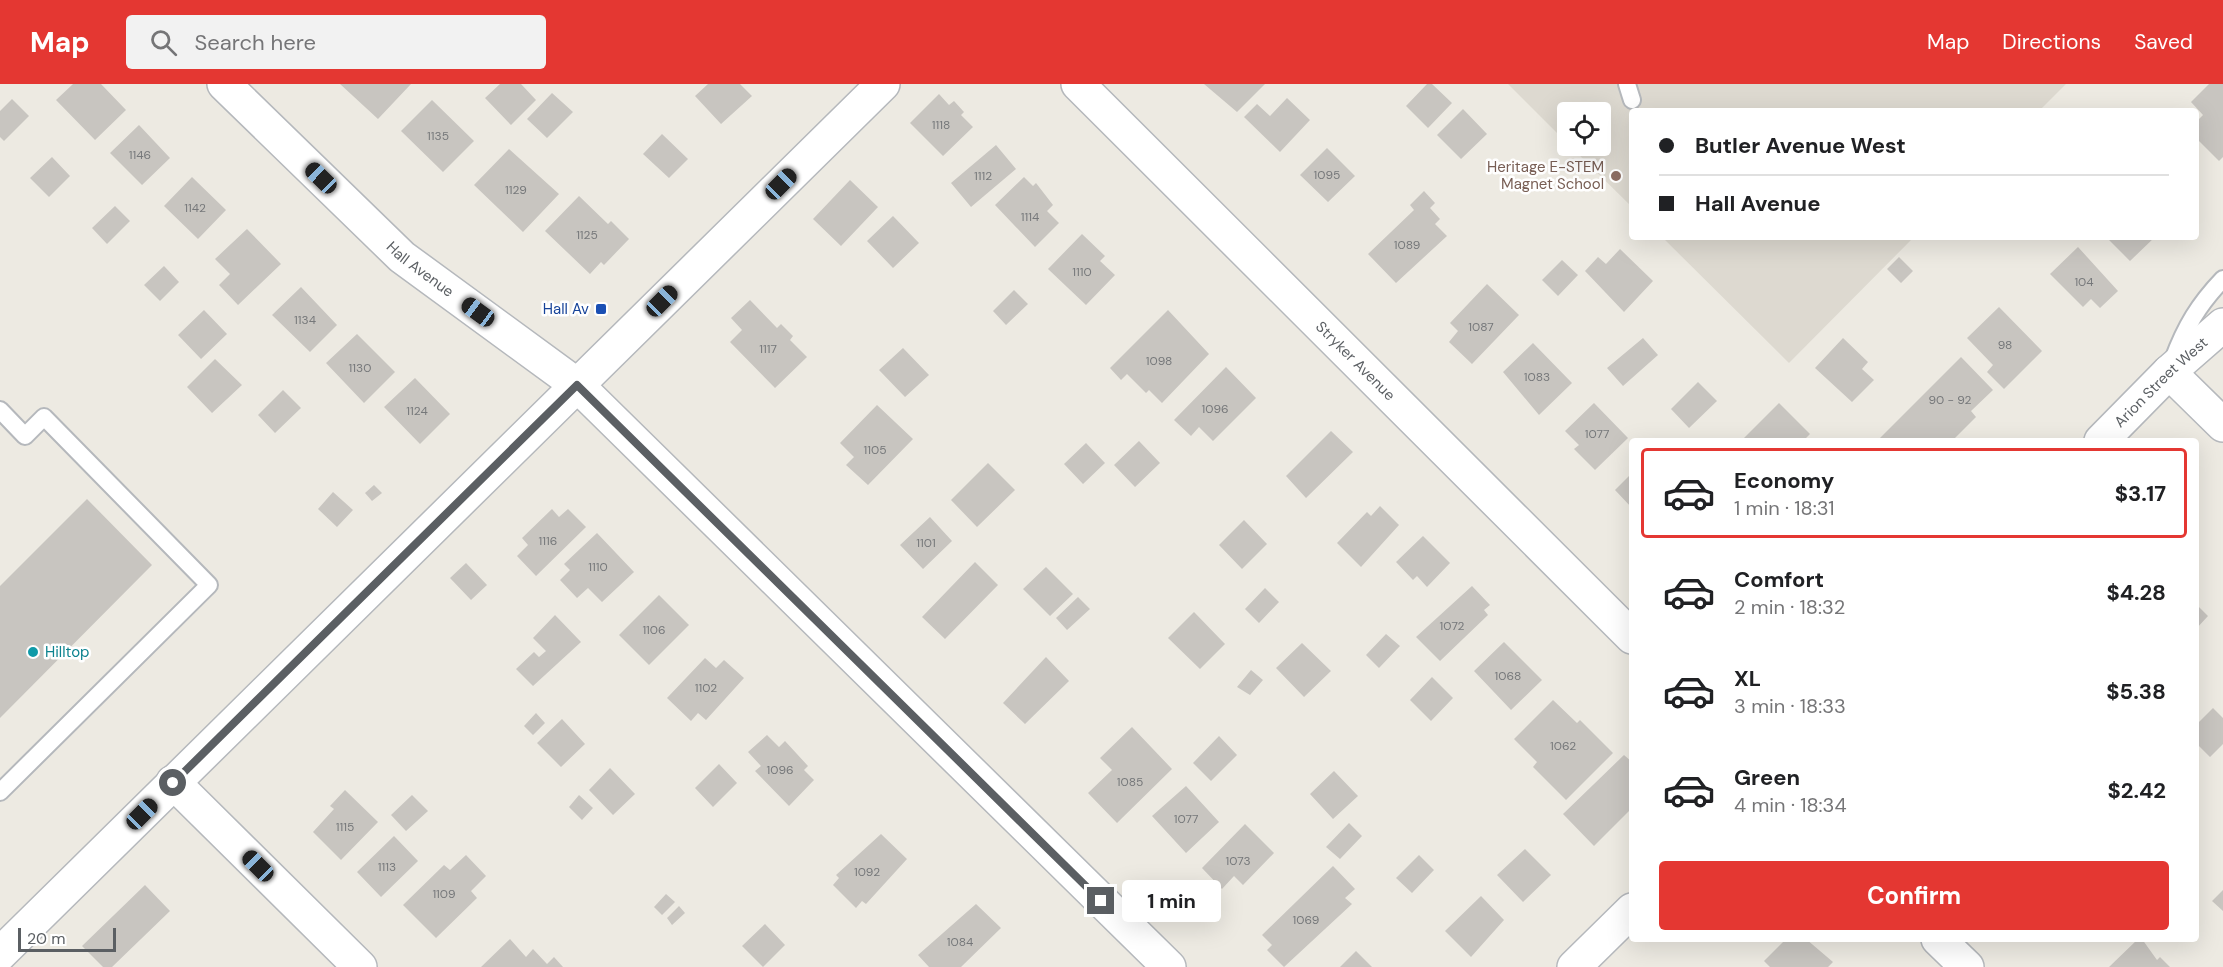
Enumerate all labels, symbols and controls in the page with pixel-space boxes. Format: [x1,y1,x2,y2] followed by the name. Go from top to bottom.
[126,15,546,69] search box
[30,24,90,61] text: Map
[147,26,180,59] icon: search
[195,28,316,57] text: Search here
[1927,28,1969,56] text: Map
[2002,28,2101,56] text: Directions
[2134,28,2193,56] text: Saved
[1557,102,1611,156] map controls
[1557,102,1611,156] button: locate
[932,117,950,133] house number: 1118
[427,128,449,144] house number: 1135
[1695,131,1906,160] text: Butler Avenue West
[129,147,151,163] house number: 1146
[1487,157,1604,194] place label: Heritage E-STEM Magnet School
[302,159,340,197] car
[762,165,800,203] car
[1314,167,1340,183] house number: 1095
[974,168,992,184] house number: 1112
[1609,169,1623,183] marker: Heritage E-STEM Magnet School
[505,182,527,198] house number: 1129
[1695,189,1820,218] text: Hall Avenue
[184,200,206,216] house number: 1142
[1021,209,1039,225] house number: 1114
[576,227,598,243] house number: 1125
[382,237,458,302] street label: Hall Avenue
[1394,237,1420,253] house number: 1089
[1072,264,1092,280] house number: 1110
[2074,274,2094,290] house number: 104
[643,282,681,320] car
[458,294,498,330] car
[543,299,589,319] place label: Hall Av
[594,302,608,316] marker: Hall Av
[294,312,316,328] house number: 1134
[1311,317,1400,405] street label: Stryker Avenue
[1468,319,1494,335] house number: 1087
[2110,333,2212,432] street label: Arion Street West
[1998,337,2012,353] house number: 98
[759,341,777,357] house number: 1117
[1146,353,1172,369] house number: 1098
[349,360,371,376] house number: 1130
[1524,369,1550,385] house number: 1083
[1929,392,1972,408] house number: 90 - 92
[1201,401,1229,417] house number: 1096
[406,403,428,419] house number: 1124
[1585,426,1609,442] house number: 1077
[863,442,887,458] house number: 1105
[1662,466,1716,520] icon: car
[1734,466,1834,495] text: Economy
[2115,479,2166,508] text: $3.17
[1734,495,1834,521] text: 1 min · 18:31
[539,533,557,549] house number: 1116
[916,535,936,551] house number: 1101
[588,559,608,575] house number: 1110
[1662,565,1716,619] icon: car
[1734,565,1824,594] text: Comfort
[2106,578,2166,607] text: $4.28
[1734,594,1845,620] text: 2 min · 18:32
[1440,618,1464,634] house number: 1072
[642,622,666,638] house number: 1106
[45,642,89,662] place label: Hilltop
[26,645,40,659] marker: Hilltop
[1662,664,1716,718] icon: car
[1734,664,1761,693] text: XL
[1495,668,1521,684] house number: 1068
[2106,677,2166,706] text: $5.38
[695,680,717,696] house number: 1102
[1734,693,1846,719] text: 3 min · 18:33
[1550,738,1576,754] house number: 1062
[766,762,794,778] house number: 1096
[1662,763,1716,817] icon: car
[1734,763,1800,792] text: Green
[159,769,186,796] route start
[1117,774,1143,790] house number: 1085
[2107,776,2166,805] text: $2.42
[1734,792,1847,818] text: 4 min · 18:34
[123,795,161,833] car
[1174,811,1198,827] house number: 1077
[336,819,354,835] house number: 1115
[239,847,277,885] car
[1226,853,1250,869] house number: 1073
[378,859,396,875] house number: 1113
[1659,861,2169,930] button: Confirm
[854,864,880,880] house number: 1092
[1122,880,1221,922] callout: 1 min
[432,886,456,902] house number: 1109
[1087,887,1114,914] route end
[1147,888,1196,914] text: 1 min
[1293,912,1319,928] house number: 1069
[18,925,116,952] scale bar
[27,928,66,949] text: 20 m
[947,934,973,950] house number: 1084

